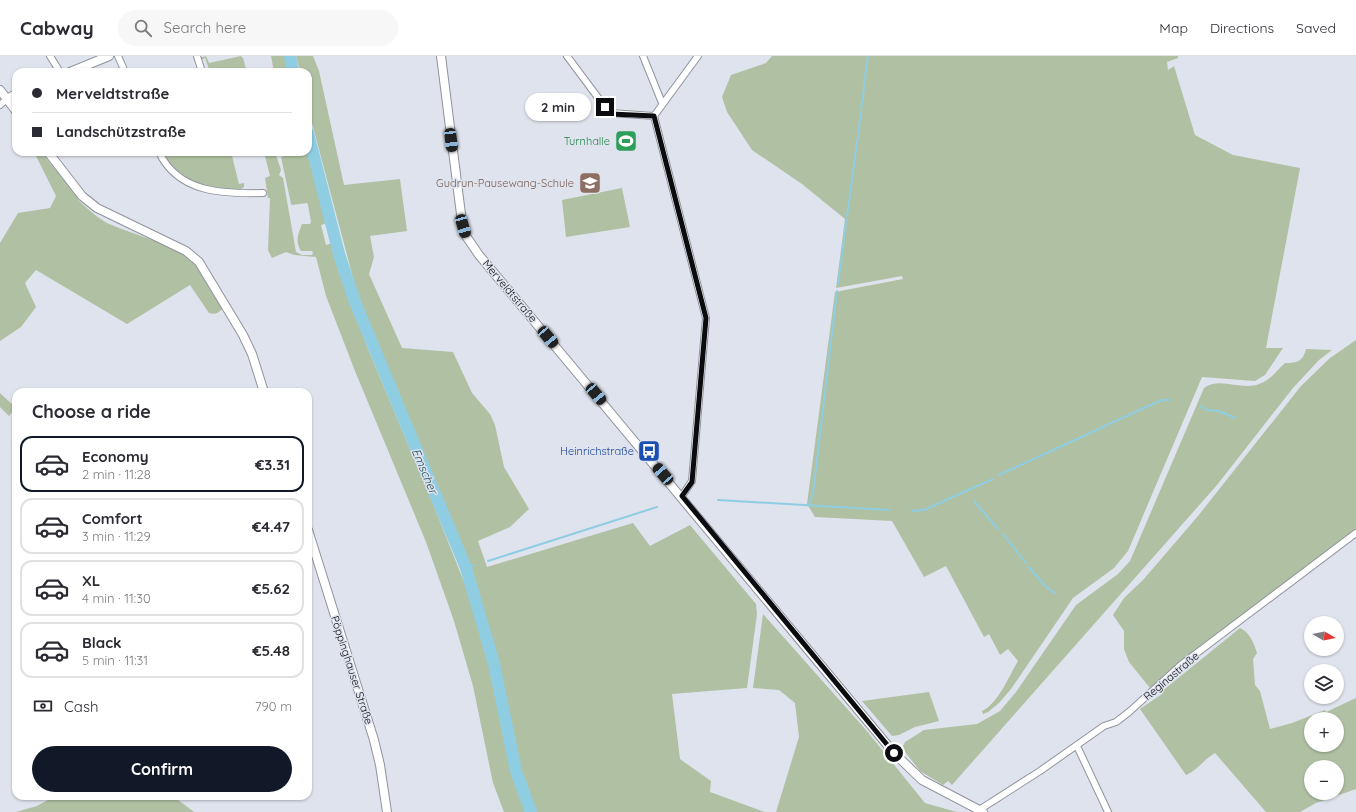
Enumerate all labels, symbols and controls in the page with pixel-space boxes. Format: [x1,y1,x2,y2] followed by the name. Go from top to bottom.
[118,10,398,46] search box
[20,16,94,40] text: Cabway
[132,17,154,39] icon: search
[164,18,246,37] text: Search here
[1159,19,1188,37] text: Map
[1210,19,1274,37] text: Directions
[1296,19,1336,37] text: Saved
[56,84,169,103] text: Merveldtstraße
[525,93,591,121] callout: 2 min
[596,98,614,116] route end
[541,99,575,115] text: 2 min
[56,122,186,141] text: Landschützstraße
[444,127,458,153] car
[613,128,639,154] sports icon: Turnhalle
[564,134,610,148] place label: Turnhalle
[577,170,603,196] school or university icon: Gudrun-Pausewang-Schule
[436,176,574,190] place label: Gudrun-Pausewang-Schule
[454,213,472,239] car
[480,257,540,325] street label: Merveldtstraße
[536,324,560,350] car
[584,381,608,407] car
[32,400,151,423] text: Choose a ride
[636,438,662,464] bus stop icon: Heinrichstraße
[560,444,634,458] place label: Heinrichstraße
[34,446,70,482] icon: car
[409,446,442,497] water label: Emscher
[82,447,149,466] text: Economy
[255,455,290,474] text: €3.31
[651,461,675,487] car
[82,466,151,482] text: 2 min · 11:28
[34,508,70,544] icon: car
[82,509,143,528] text: Comfort
[252,517,290,536] text: €4.47
[82,528,151,544] text: 3 min · 11:29
[34,570,70,606] icon: car
[82,571,100,590] text: XL
[252,579,290,598] text: €5.62
[82,590,151,606] text: 4 min · 11:30
[328,614,376,726] street label: Pöppinghauser Straße
[1304,616,1344,656] north arrow
[1304,616,1344,800] map controls
[34,632,70,668] icon: car
[82,633,122,652] text: Black
[252,641,290,660] text: €5.48
[1140,649,1202,703] street label: Reginastraße
[82,652,148,668] text: 5 min · 11:31
[1304,664,1344,704] button: layers
[32,695,54,717] icon: cash
[64,697,98,716] text: Cash
[255,698,292,714] text: 790 m
[1304,712,1344,752] button: +
[885,744,903,762] route start
[32,746,292,792] button: Confirm
[1304,760,1344,800] button: −

